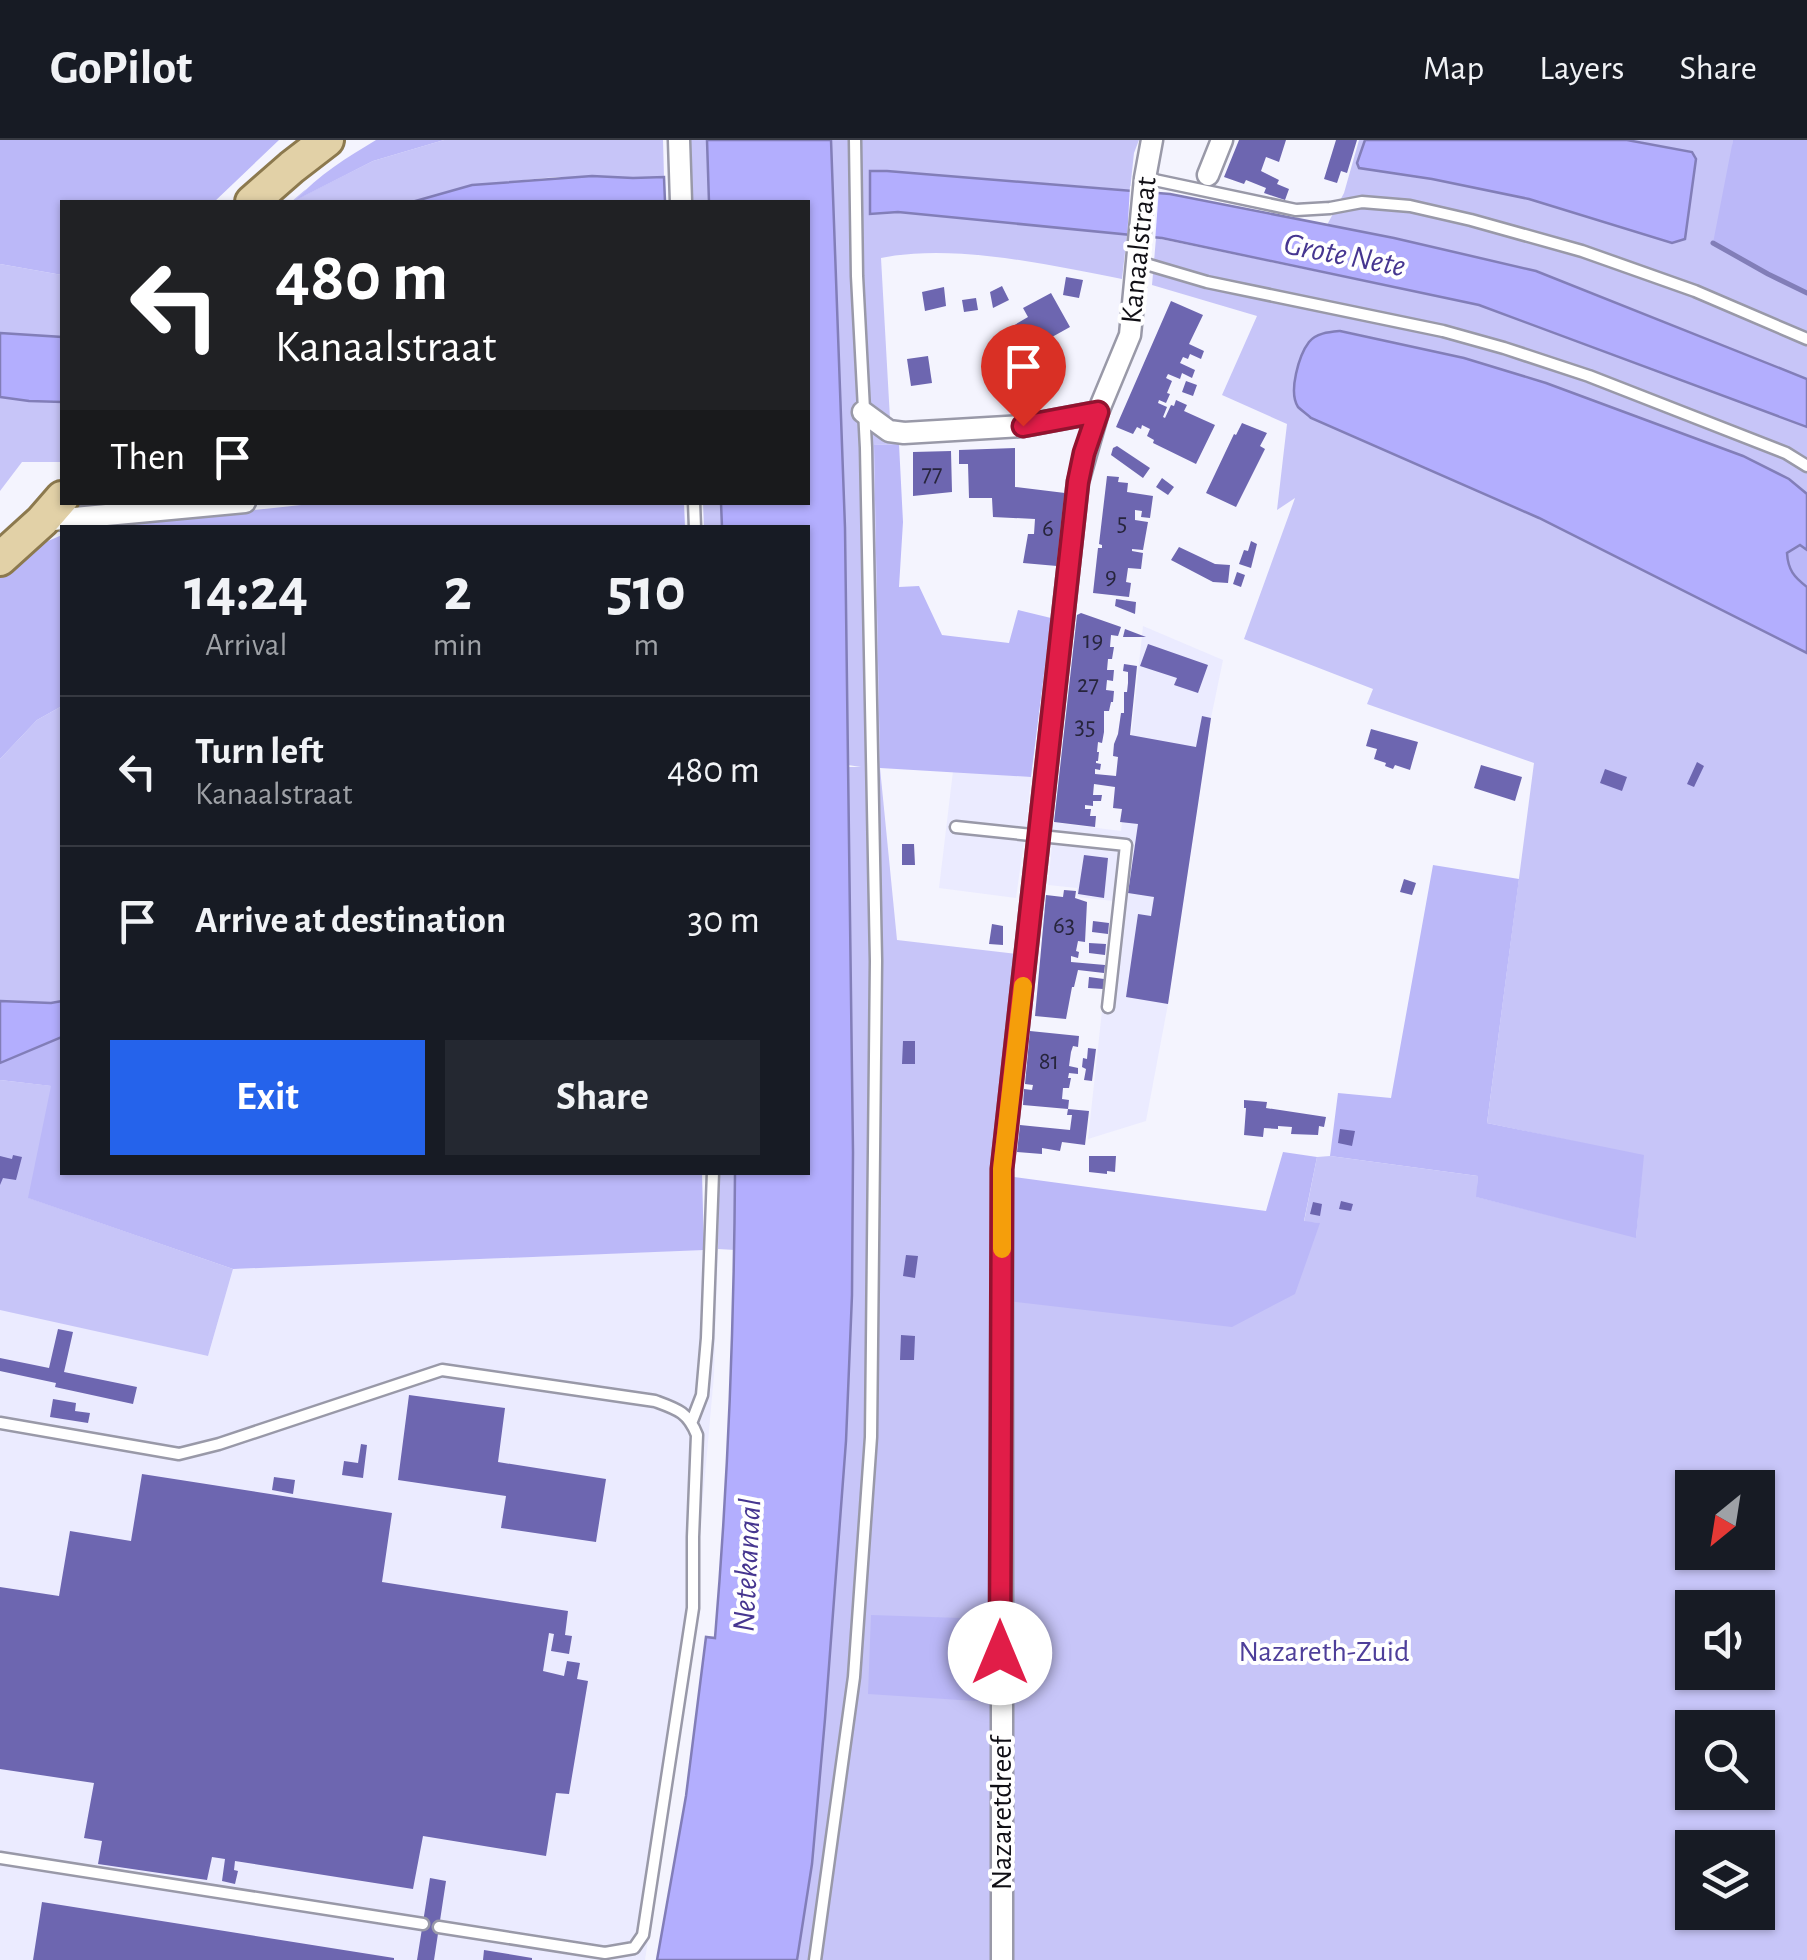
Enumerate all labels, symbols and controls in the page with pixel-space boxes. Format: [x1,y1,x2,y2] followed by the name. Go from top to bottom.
[50,45,192,93] text: GoPilot
[1423,51,1484,86] text: Map
[1539,51,1624,86] text: Layers
[1679,51,1757,86] text: Share
[1116,175,1162,325] street label: Kanaalstraat
[1281,228,1408,282] water label: Grote Nete
[110,240,240,370] icon: left
[275,243,448,313] text: 480 m
[981,324,1066,427] pin
[275,325,496,370] text: Kanaalstraat
[996,339,1051,394] icon: arrive
[205,430,260,485] icon: arrive
[110,439,185,477] text: Then
[922,461,942,486] house number: 77
[1117,510,1127,535] house number: 5
[1042,516,1054,541] house number: 6
[184,561,308,621] text: 14:24
[443,561,472,621] text: 2
[607,561,686,621] text: 510
[1105,564,1117,589] house number: 9
[1083,628,1103,653] house number: 19
[205,629,287,661] text: Arrival
[433,629,483,661] text: min
[633,629,659,661] text: m
[1077,672,1099,697] house number: 27
[1075,714,1095,739] house number: 35
[195,733,323,771] text: Turn left
[110,744,165,799] icon: left
[667,752,760,790] text: 480 m
[195,778,352,810] text: Kanaalstraat
[110,894,165,949] icon: arrive
[195,902,506,940] text: Arrive at destination
[688,902,760,940] text: 30 m
[1053,913,1075,938] house number: 63
[110,1040,425,1155] button: Exit
[445,1040,760,1155] button: Share
[1039,1049,1059,1074] house number: 81
[1675,1470,1775,1570] north arrow
[1675,1470,1775,1930] map controls
[728,1497,766,1633] water label: Netekanaal
[1675,1590,1775,1690] button: sound
[948,1601,1052,1705] position arrow
[1238,1637,1410,1667] park label: Nazareth-Zuid
[1675,1710,1775,1810] button: search
[987,1734,1017,1890] street label: Nazaretdreef
[1675,1830,1775,1930] button: layers

